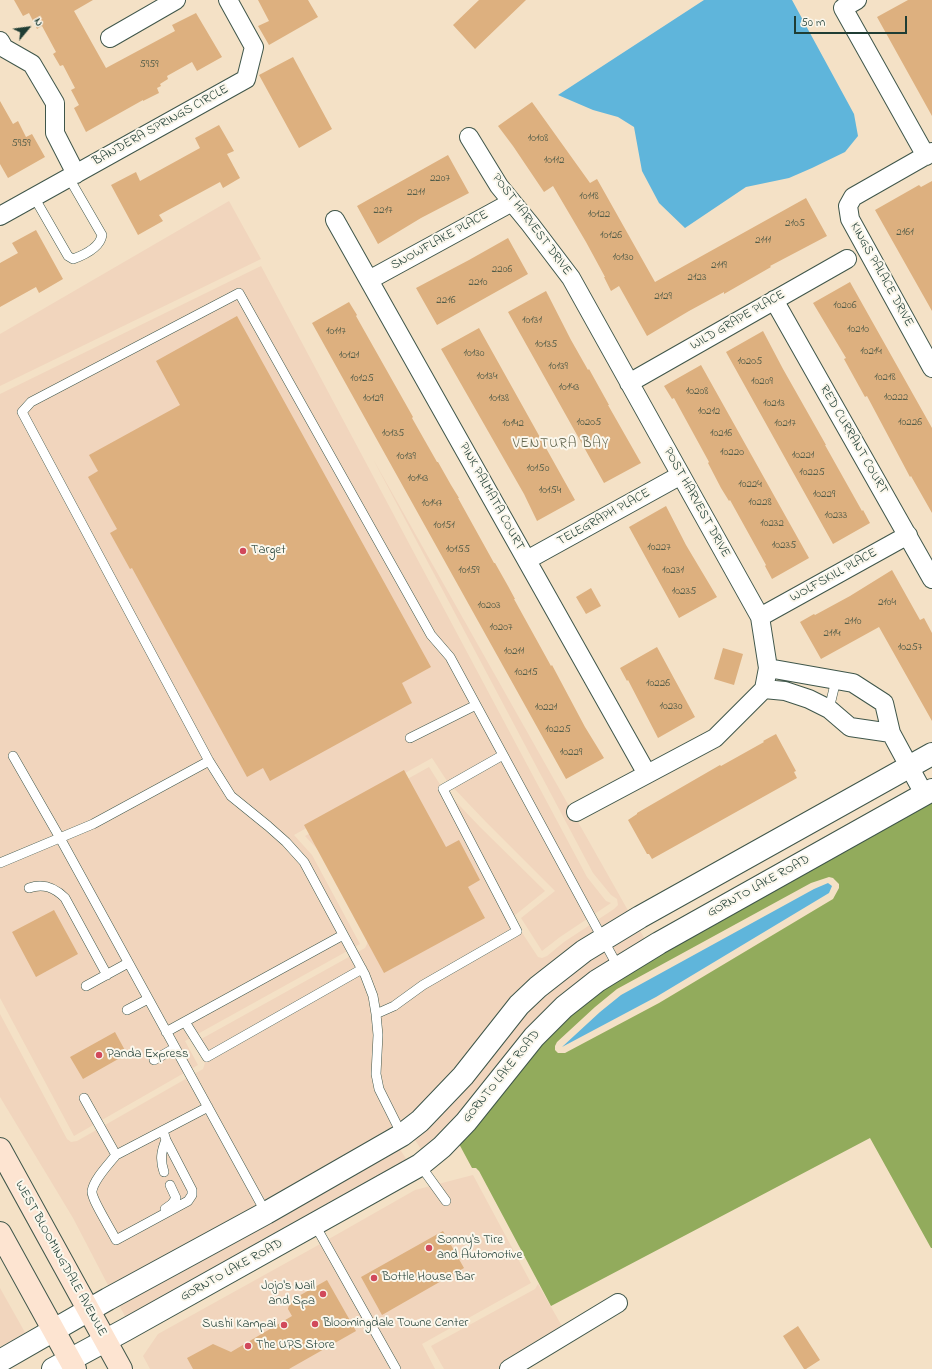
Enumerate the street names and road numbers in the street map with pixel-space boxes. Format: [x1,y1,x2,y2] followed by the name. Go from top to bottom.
[90,82,232,170] street label: BANDERA SPRINGS CIRCLE
[488,171,574,279] street label: POST HARVEST DRIVE
[389,208,491,274] street label: SNOWFLAKE PLACE
[846,220,916,330] street label: KINGS PALACE DRIVE
[688,288,788,354] street label: WILD GRAPE PLACE
[815,383,891,497] street label: RED CURRANT COURT
[455,441,527,553] street label: PINK PALMATA COURT
[659,445,733,561] street label: POST HARVEST DRIVE
[555,486,653,550] street label: TELEGRAPH PLACE
[788,546,880,606] street label: WOLFSKILL PLACE
[705,852,813,922] street label: GORNTO LAKE ROAD
[460,1028,544,1126] street label: GORNTO LAKE ROAD
[11,1178,109,1340] street label: WEST BLOOMINGDALE AVENUE
[178,1236,286,1306] street label: GORNTO LAKE ROAD

